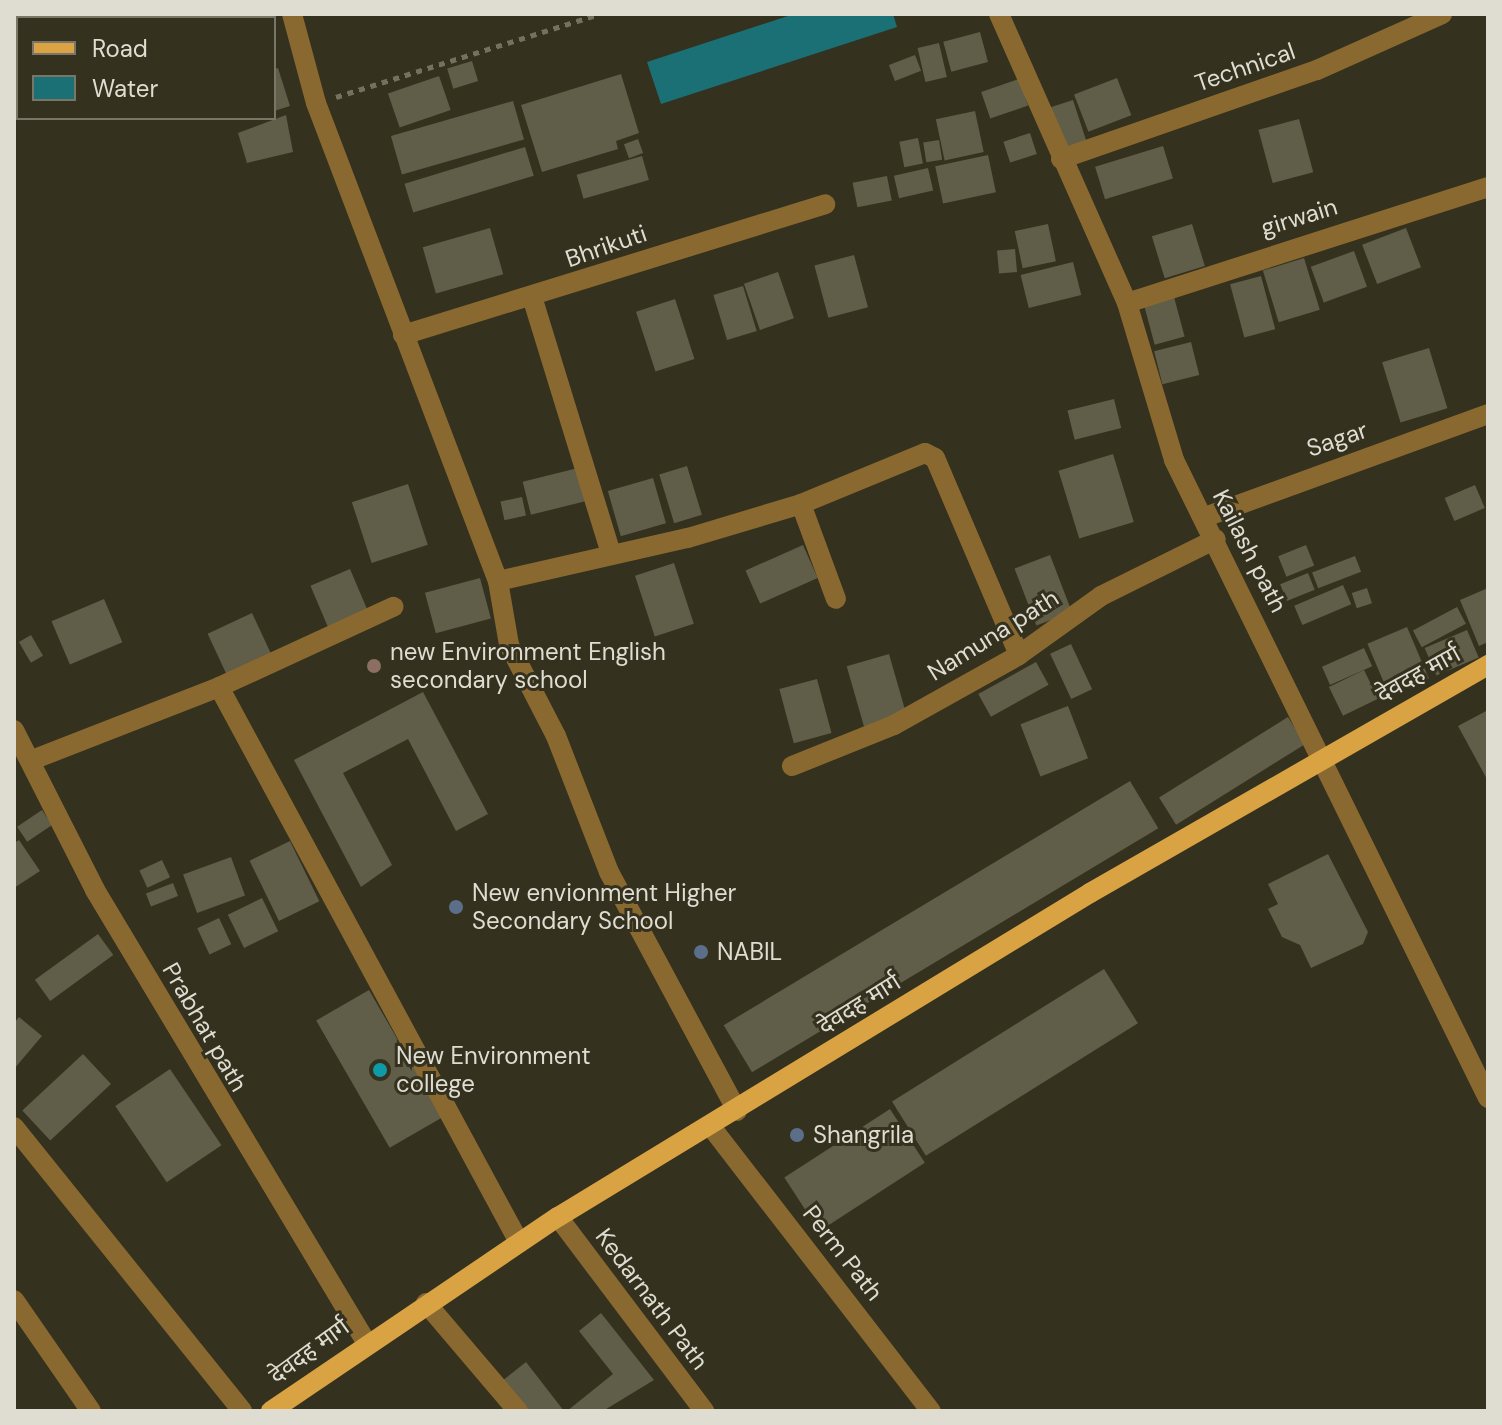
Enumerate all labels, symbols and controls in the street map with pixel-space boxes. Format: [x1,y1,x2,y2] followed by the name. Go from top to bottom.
[16,16,276,120] legend
[92,33,148,64] text: Road
[1191,36,1299,98] street label: Technical
[92,73,158,104] text: Water
[1257,192,1341,242] street label: girwain
[562,219,650,273] street label: Bhrikuti
[1303,415,1371,463] street label: Sagar
[1207,485,1293,617] street label: Kailash path
[922,583,1064,687] street label: Namuna path
[390,638,666,694] place label: new Environment English secondary school
[1371,639,1465,709] street label: देवदह मार्ग
[365,657,383,675] marker: new Environment English secondary school
[472,879,736,935] place label: New envionment Higher Secondary School
[447,898,465,916] marker: New envionment Higher Secondary School
[717,938,782,966] place label: NABIL
[692,943,710,961] marker: NABIL
[156,957,254,1097] street label: Prabhat path
[812,967,906,1041] street label: देवदह मार्ग
[396,1042,591,1098] place label: New Environment college
[371,1061,389,1079] marker: New Environment college
[813,1121,914,1149] place label: Shangrila
[788,1126,806,1144] marker: Shangrila
[797,1200,889,1306] street label: Perm Path
[590,1223,714,1375] street label: Kedarnath Path
[263,1312,355,1390] street label: देवदह मार्ग

